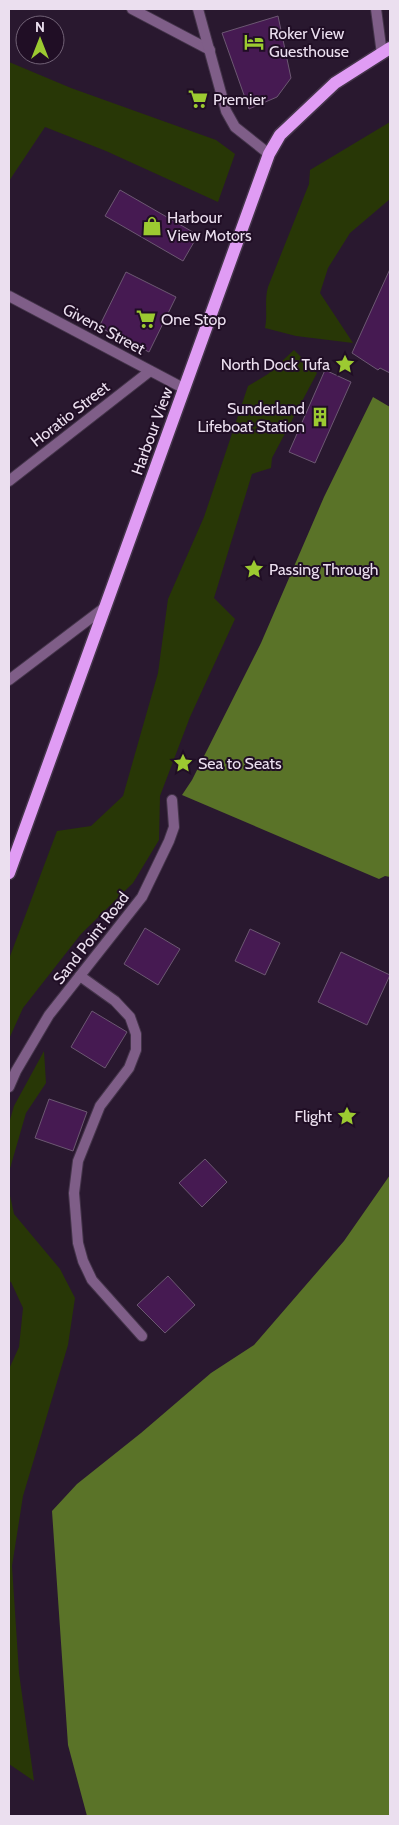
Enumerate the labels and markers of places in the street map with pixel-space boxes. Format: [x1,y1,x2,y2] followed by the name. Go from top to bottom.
[269,24,349,61] place label: Roker View Guesthouse
[243,31,265,53] hotel icon: Roker View Guesthouse
[187,88,209,110] supermarket icon: Premier
[213,90,267,109] place label: Premier
[167,208,252,245] place label: Harbour View Motors
[141,215,163,237] shop icon: Harbour View Motors
[135,308,157,330] supermarket icon: One Stop
[161,310,226,329] place label: One Stop
[334,353,356,375] place icon: North Dock Tufa
[221,355,330,374] place label: North Dock Tufa
[198,399,305,436] place label: Sunderland Lifeboat Station
[309,406,331,428] building icon: Sunderland Lifeboat Station
[243,558,265,580] place icon: Passing Through
[269,560,379,579] place label: Passing Through
[172,752,194,774] place icon: Sea to Seats
[198,754,282,773] place label: Sea to Seats
[336,1105,358,1127] place icon: Flight
[295,1107,333,1126] place label: Flight

